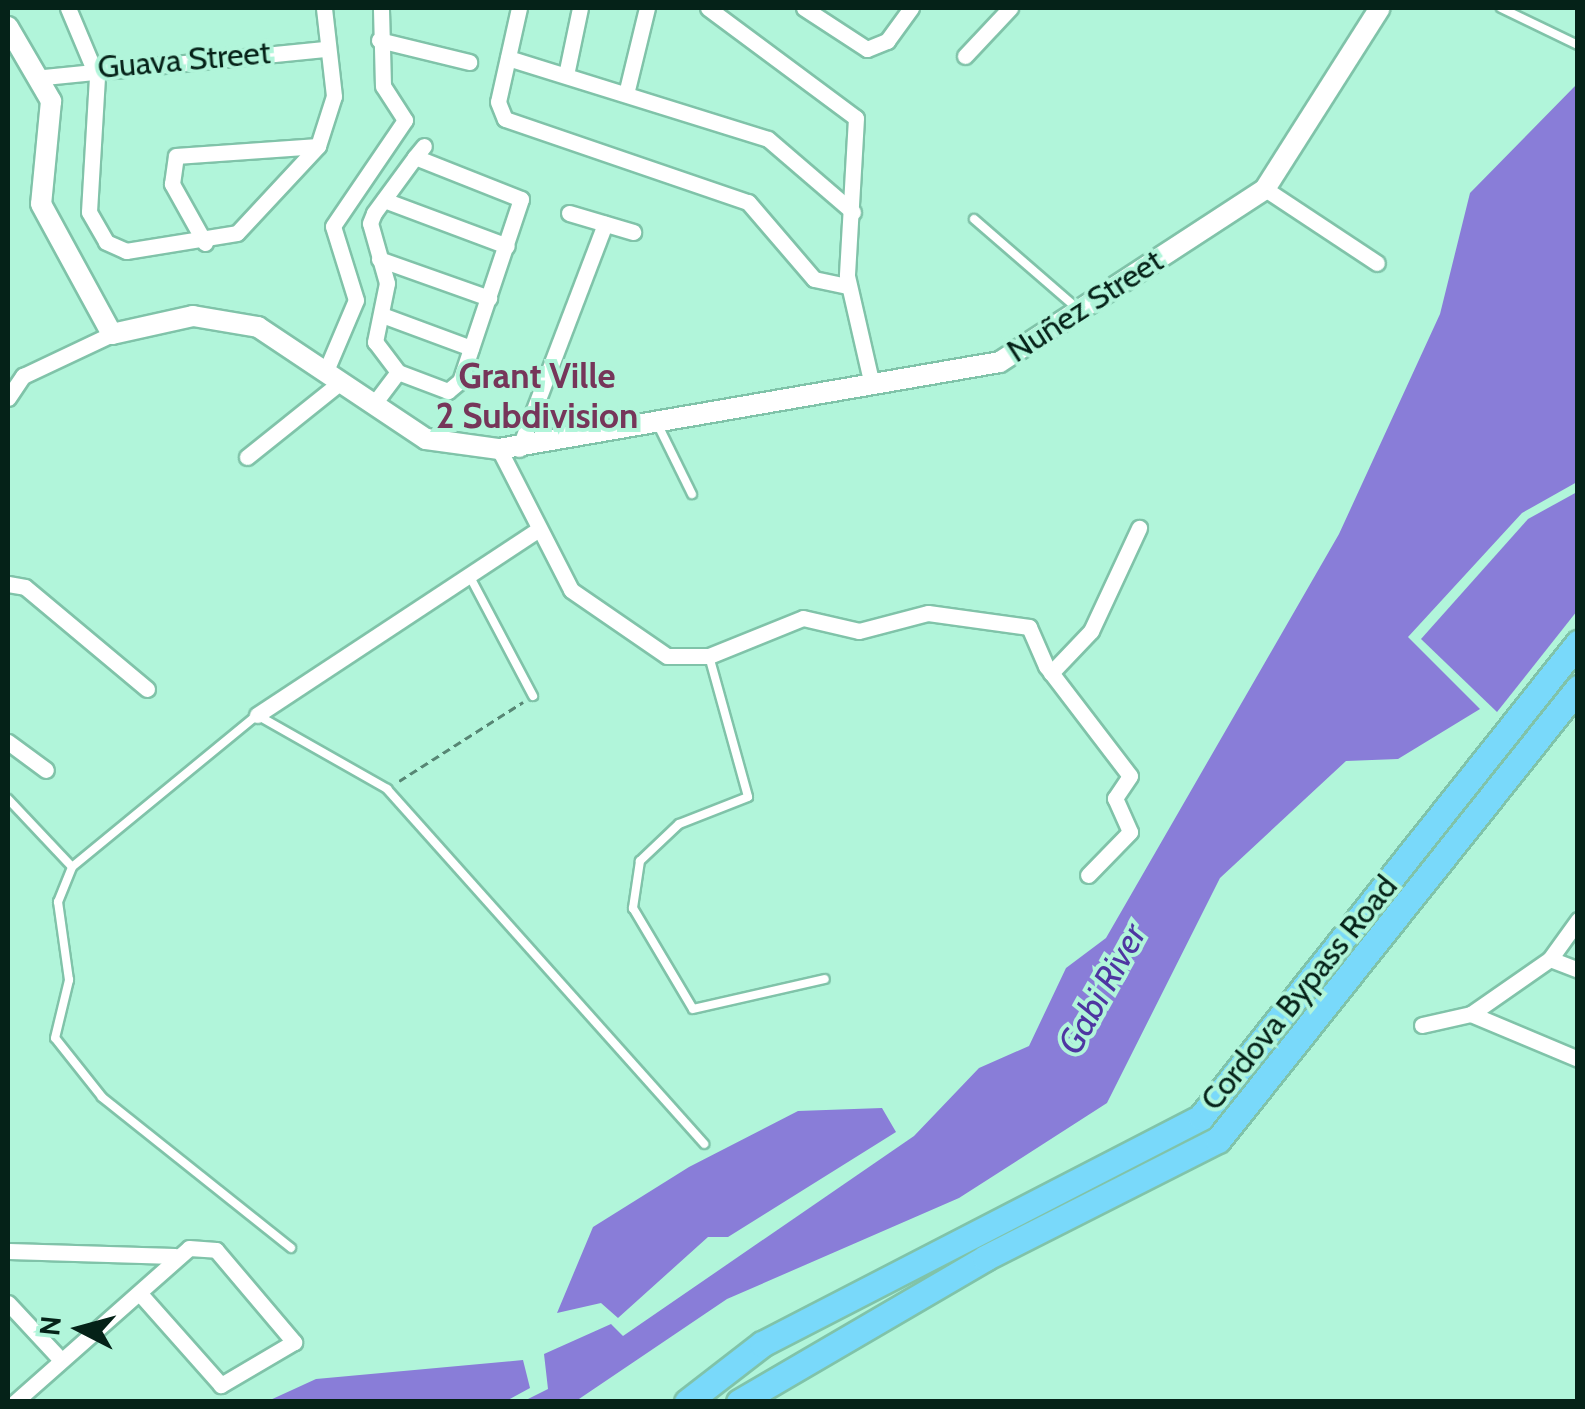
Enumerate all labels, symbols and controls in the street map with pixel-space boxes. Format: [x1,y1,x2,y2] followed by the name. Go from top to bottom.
[96,33,272,87] street label: Guava Street
[1000,241,1170,371] street label: Nuñez Street
[436,355,638,437] district label: Grant Ville 2 Subdivision
[1193,868,1405,1118] street label: Cordova Bypass Road
[1049,917,1155,1061] water label: Gabi River
[30,1279,130,1379] north arrow
[32,1314,68,1337] text: N

